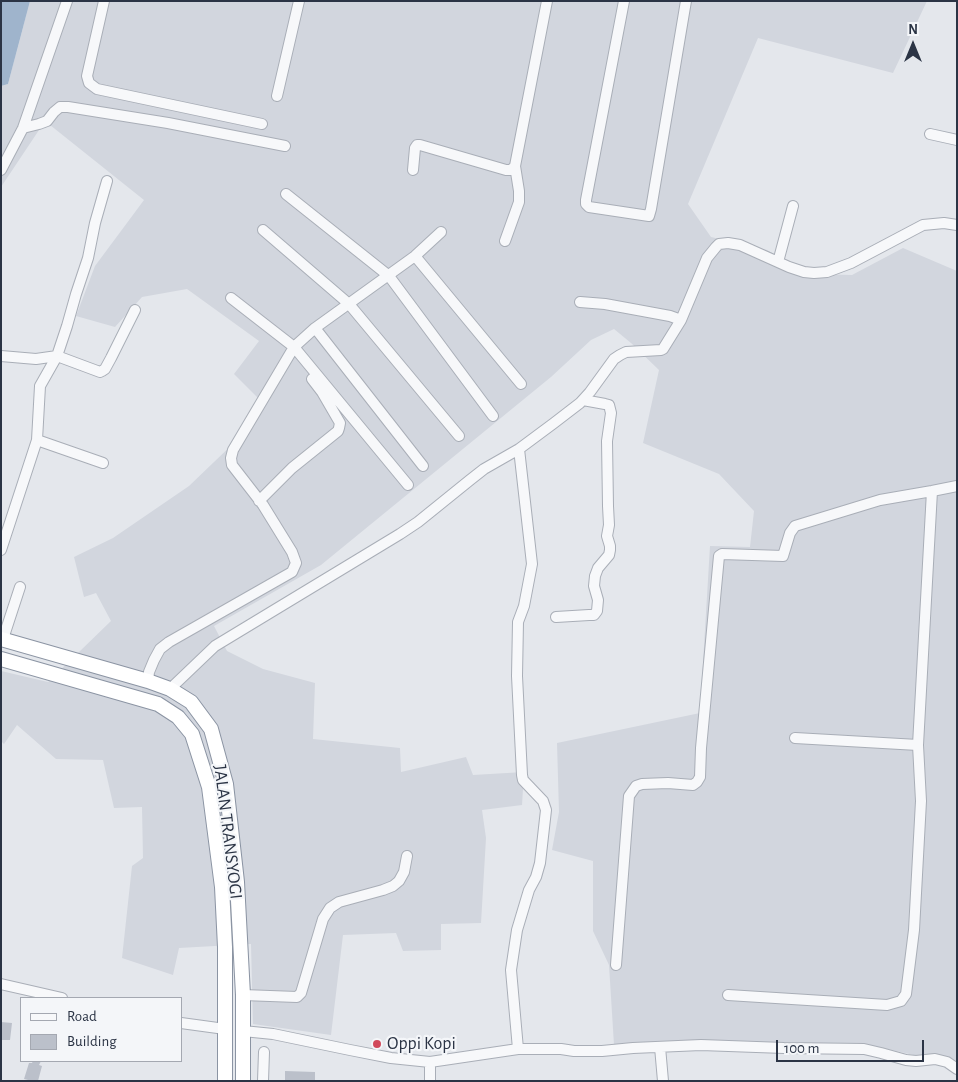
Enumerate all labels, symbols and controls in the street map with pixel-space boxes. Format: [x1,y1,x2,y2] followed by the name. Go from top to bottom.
[888,20,938,70] north arrow
[908,23,918,37] text: N
[209,764,247,900] street label: JALAN TRANSYOGI
[20,997,182,1062] legend
[67,1009,97,1024] text: Road
[778,1030,926,1062] scale bar
[387,1033,456,1055] place label: Oppi Kopi
[67,1034,117,1049] text: Building
[371,1038,383,1050] marker: Oppi Kopi
[784,1041,819,1056] text: 100 m

